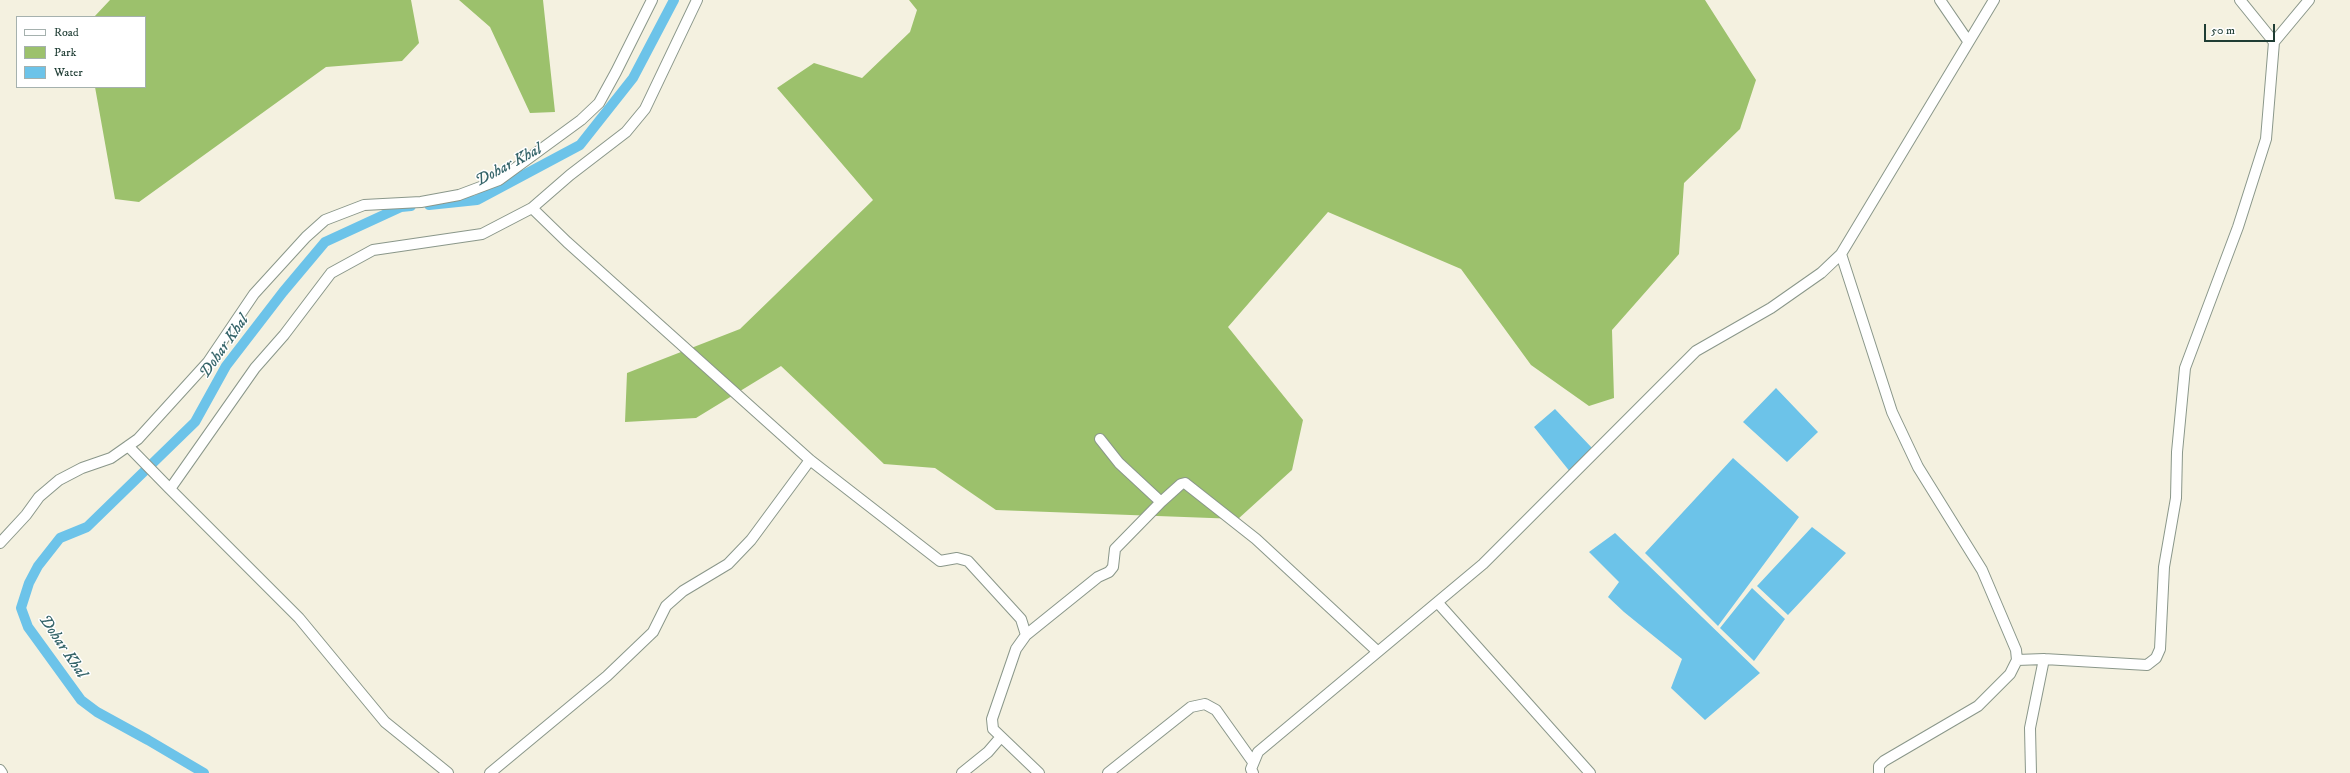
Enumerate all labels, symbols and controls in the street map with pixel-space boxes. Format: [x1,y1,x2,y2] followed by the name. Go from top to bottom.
[16,16,146,88] legend
[2206,16,2277,42] scale bar
[2211,23,2235,38] text: 50 m
[54,25,79,40] text: Road
[54,45,76,60] text: Park
[54,65,83,80] text: Water
[472,140,546,192] water label: Dohar Khal
[196,312,254,382] water label: Dohar Khal
[34,611,90,683] water label: Dohar Khal

